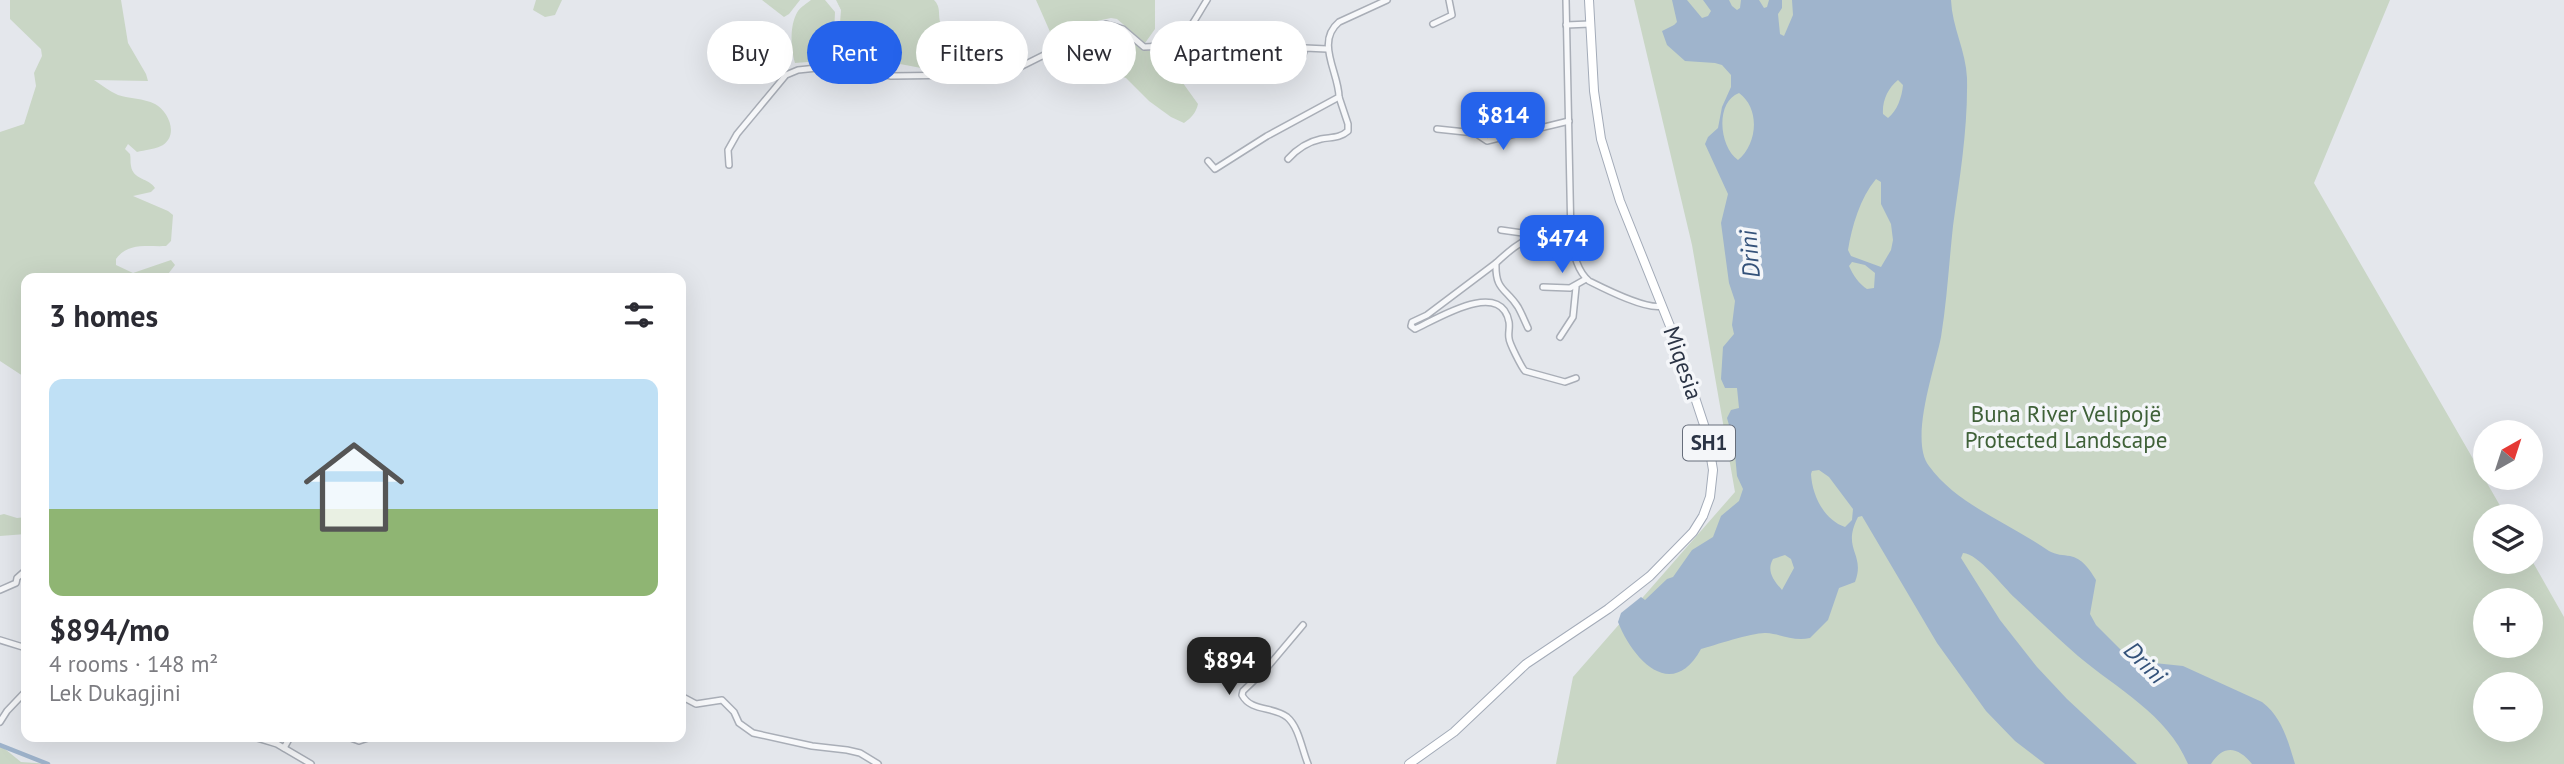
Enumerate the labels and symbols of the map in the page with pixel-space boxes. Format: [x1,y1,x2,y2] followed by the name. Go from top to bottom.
[1462,92,1544,152] pin: $814
[1521,216,1603,275] pin: $474
[1732,228,1767,279] water label: Drini
[1657,322,1709,403] street label: Miqesia
[1965,399,2167,454] park label: Buna River Velipojë Protected Landscape
[2473,420,2543,490] north arrow
[1683,426,1735,460] road number: SH1
[2118,635,2174,691] water label: Drini
[1188,638,1270,697] pin: $894

